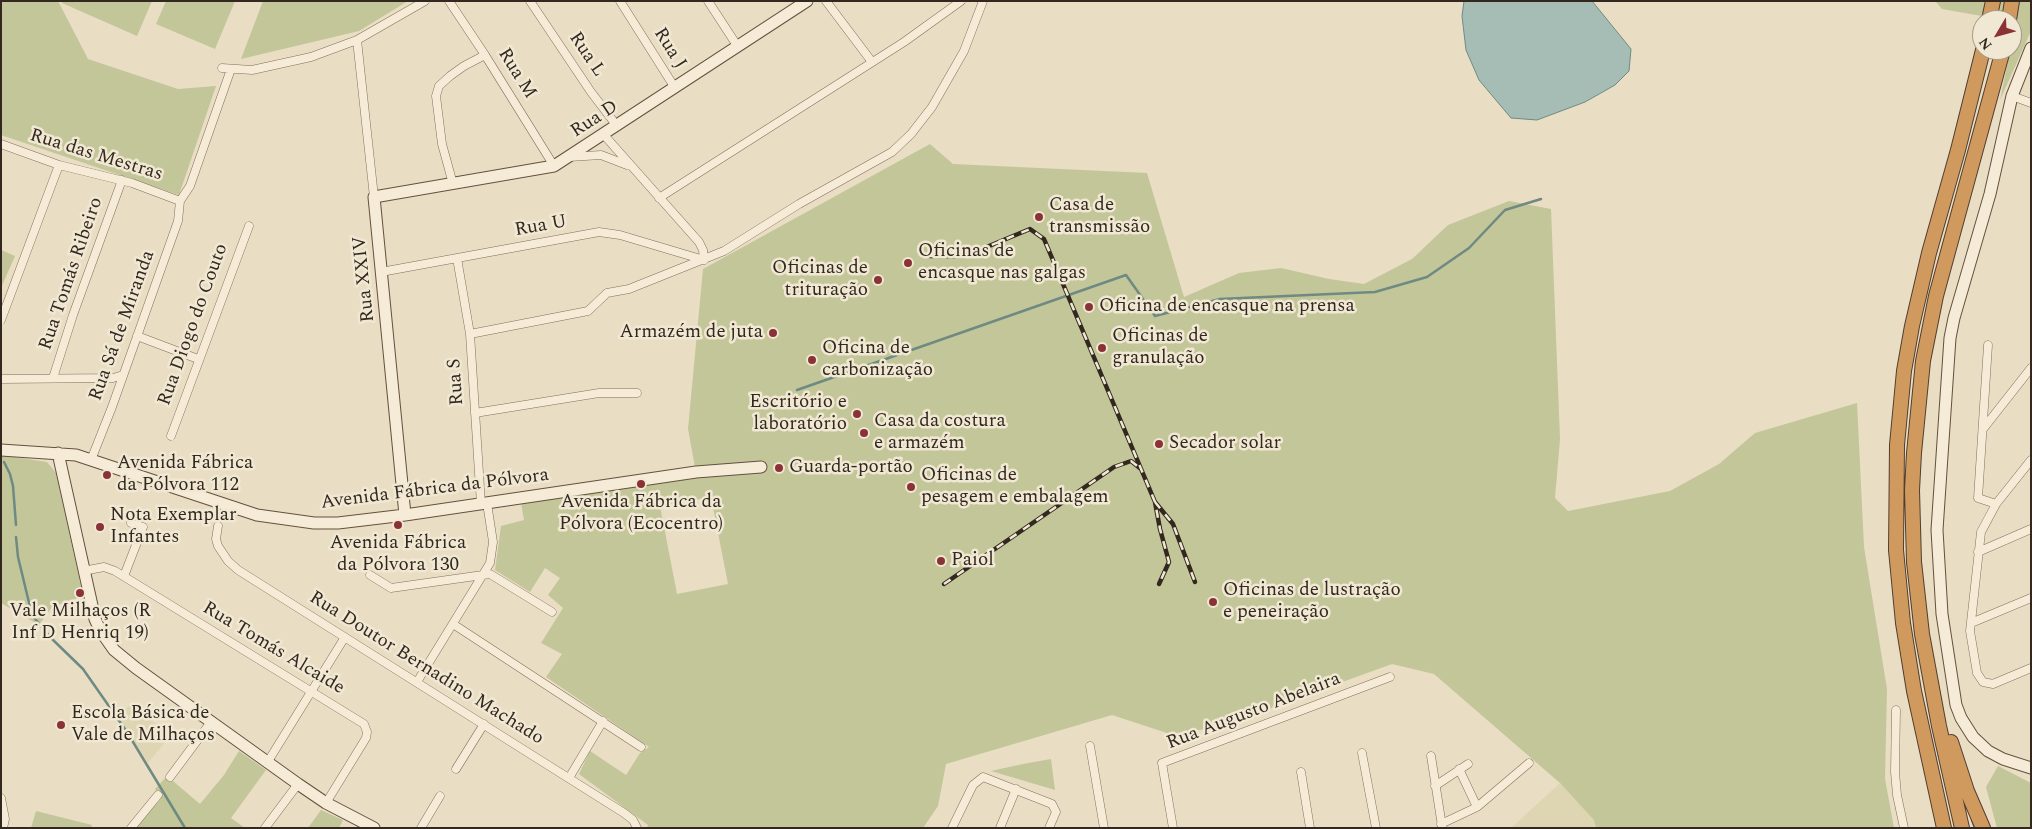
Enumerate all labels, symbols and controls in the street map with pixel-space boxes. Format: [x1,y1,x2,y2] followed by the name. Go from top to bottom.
[1972,10,2022,60] north arrow
[647,24,691,74] street label: Rua J
[563,28,609,82] street label: Rua L
[1974,33,1997,55] text: N
[492,44,540,104] street label: Rua M
[567,96,623,144] street label: Rua D
[27,125,165,187] street label: Rua das Mestras
[35,195,109,353] street label: Rua Tomás Ribeiro
[1049,195,1150,239] place label: Casa de transmissão
[513,211,569,243] street label: Rua U
[1033,211,1045,223] marker: Casa de transmissão
[349,235,381,323] street label: Rua XXIV
[154,241,234,409] street label: Rua Diogo do Couto
[918,241,1086,285] place label: Oficinas de encasque nas galgas
[85,248,161,404] street label: Rua Sá de Miranda
[902,257,914,269] marker: Oficinas de encasque nas galgas
[772,258,868,302] place label: Oficinas de trituração
[872,274,884,286] marker: Oficinas de trituração
[1099,296,1355,318] place label: Oficina de encasque na prensa
[1083,301,1095,313] marker: Oficina de encasque na prensa
[619,322,763,344] place label: Armazém de juta
[1112,326,1208,370] place label: Oficinas de granulação
[767,327,779,339] marker: Armazém de juta
[822,338,933,382] place label: Oficina de carbonização
[1096,342,1108,354] marker: Oficinas de granulação
[806,354,818,366] marker: Oficina de carbonização
[444,358,470,406] street label: Rua S
[749,392,847,436] place label: Escritório e laboratório
[851,408,863,420] marker: Escritório e laboratório
[874,411,1006,455] place label: Casa da costura e armazém
[858,427,870,439] marker: Casa da costura e armazém
[1169,433,1281,455] place label: Secador solar
[1153,438,1165,450] marker: Secador solar
[117,453,253,497] place label: Avenida Fábrica da Pólvora 112
[789,457,913,479] place label: Guarda-portão
[773,462,785,474] marker: Guarda-portão
[320,465,550,515] street label: Avenida Fábrica da Pólvora
[921,465,1109,509] place label: Oficinas de pesagem e embalagem
[101,469,113,481] marker: Avenida Fábrica da Pólvora 112
[635,478,647,490] marker: Avenida Fábrica da Pólvora (Ecocentro)
[905,481,917,493] marker: Oficinas de pesagem e embalagem
[559,492,723,536] place label: Avenida Fábrica da Pólvora (Ecocentro)
[110,505,237,549] place label: Nota Exemplar Infantes
[392,519,404,531] marker: Avenida Fábrica da Pólvora 130
[94,521,106,533] marker: Nota Exemplar Infantes
[330,533,466,577] place label: Avenida Fábrica da Pólvora 130
[951,550,994,572] place label: Paiol
[935,555,947,567] marker: Paiol
[1223,580,1401,624] place label: Oficinas de lustração e peneiração
[74,587,86,599] marker: Vale Milhaços (R Inf D Henriq 19)
[305,587,547,751] street label: Rua Doutor Bernadino Machado
[1207,596,1219,608] marker: Oficinas de lustração e peneiração
[198,598,348,700] street label: Rua Tomás Alcaide
[9,601,151,645] place label: Vale Milhaços (R Inf D Henriq 19)
[1164,668,1344,756] street label: Rua Augusto Abelaira
[71,703,215,747] place label: Escola Básica de Vale de Milhaços
[55,719,67,731] marker: Escola Básica de Vale de Milhaços

